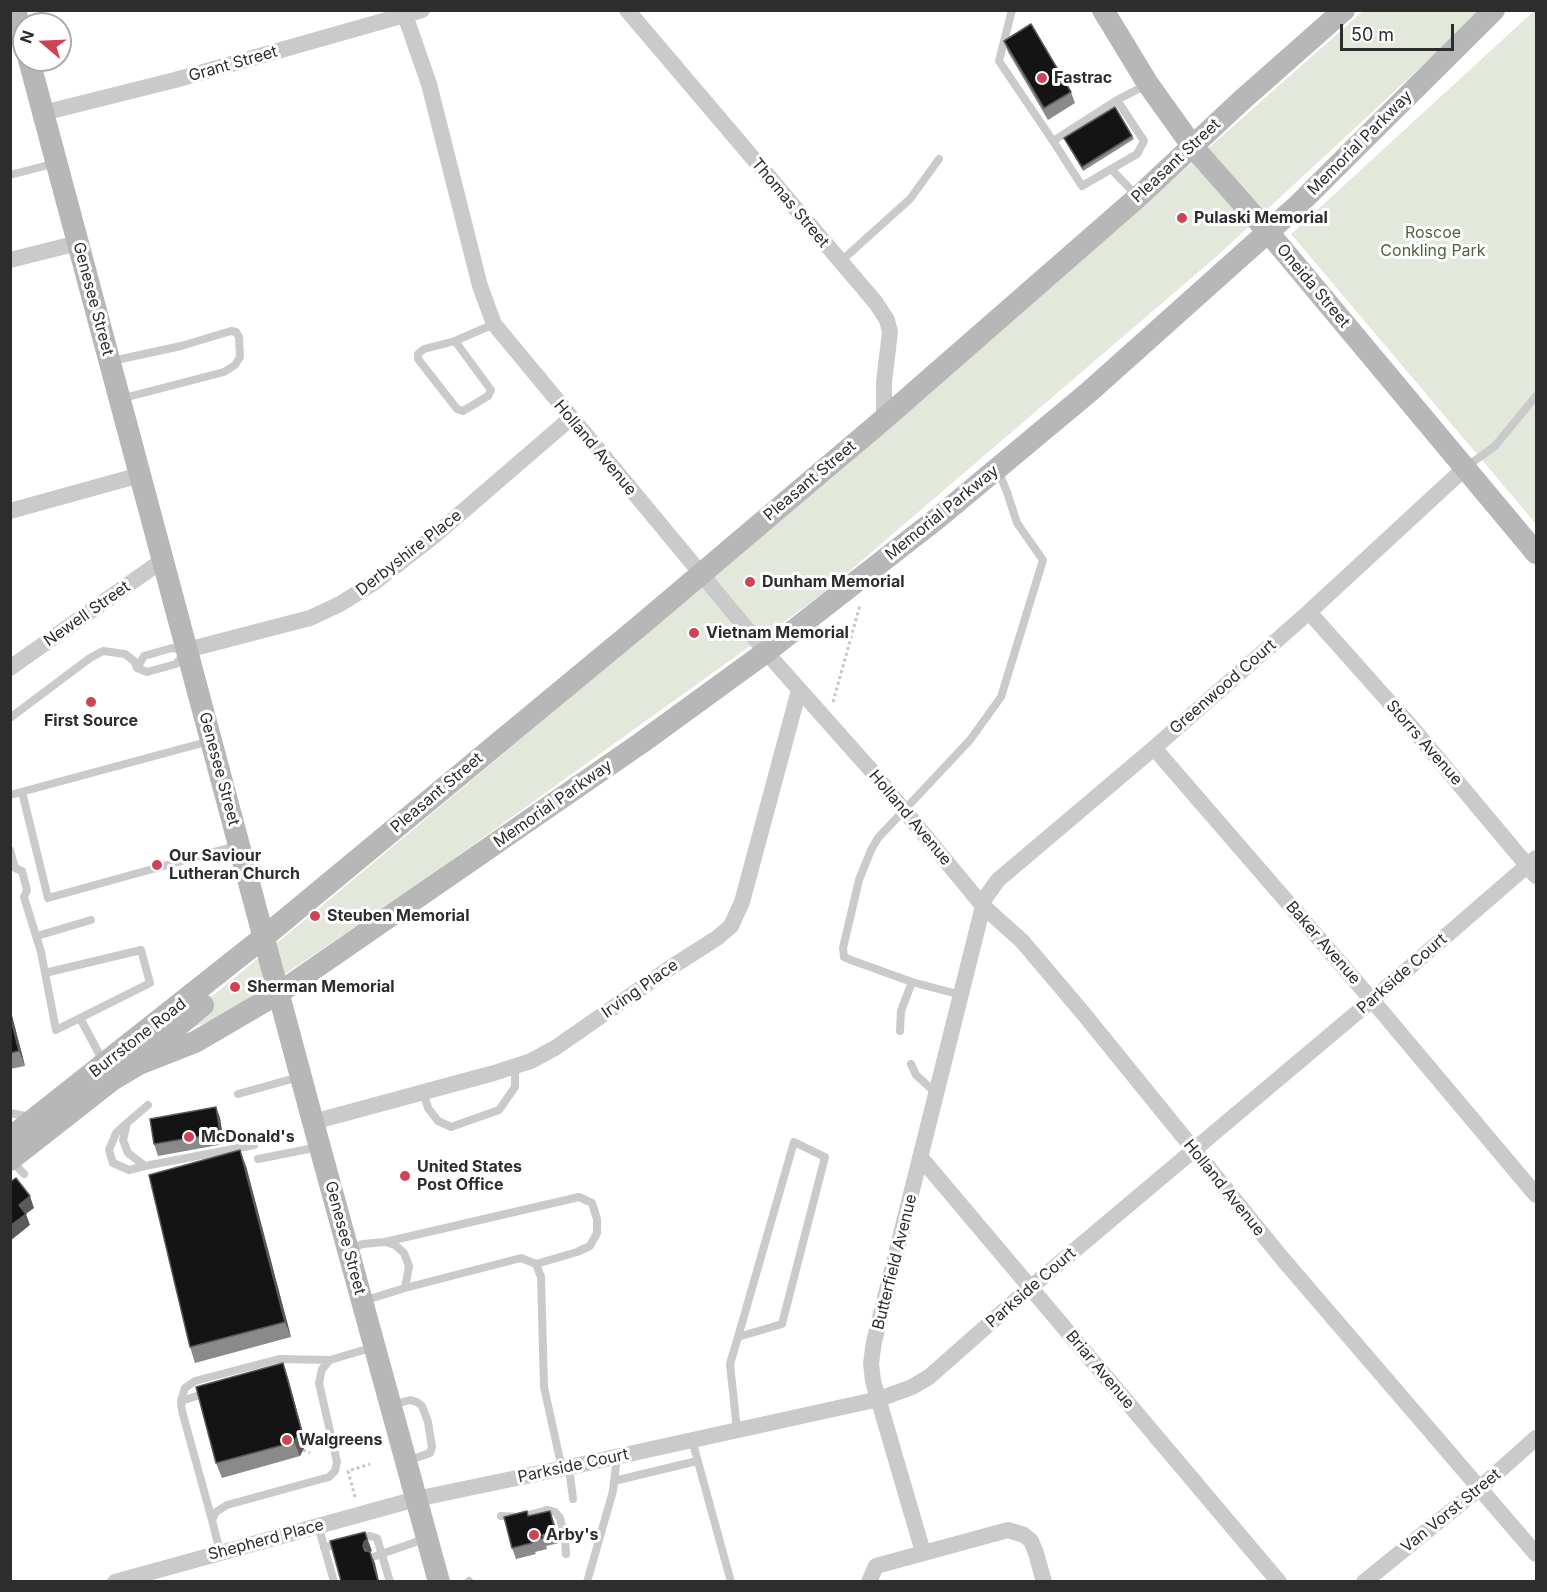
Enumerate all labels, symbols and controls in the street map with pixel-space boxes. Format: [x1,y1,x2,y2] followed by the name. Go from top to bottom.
[12,12,72,72] north arrow
[1343,12,1457,50] scale bar
[1351,24,1394,45] text: 50 m
[15,28,38,46] text: N
[186,42,280,86] street label: Grant Street
[1054,68,1112,88] place label: Fastrac
[1035,71,1049,85] marker: Fastrac
[1304,87,1416,199] street label: Memorial Parkway
[1128,115,1224,207] street label: Pleasant Street
[747,155,833,251] street label: Thomas Street
[1194,208,1328,228] place label: Pulaski Memorial
[1175,211,1189,225] marker: Pulaski Memorial
[1380,223,1486,261] park label: Roscoe Conkling Park
[69,240,117,358] street label: Genesee Street
[1272,240,1354,332] street label: Oneida Street
[550,397,640,499] street label: Holland Avenue
[760,437,860,525] street label: Pleasant Street
[882,461,1002,565] street label: Memorial Parkway
[352,506,466,600] street label: Derbyshire Place
[762,572,905,592] place label: Dunham Memorial
[743,575,757,589] marker: Dunham Memorial
[40,577,134,651] street label: Newell Street
[706,623,849,643] place label: Vietnam Memorial
[687,626,701,640] marker: Vietnam Memorial
[1166,636,1280,738] street label: Greenwood Court
[84,695,98,709] marker: First Source
[1382,697,1466,789] street label: Storrs Avenue
[195,710,243,828] street label: Genesee Street
[44,711,138,731] place label: First Source
[387,749,487,837] street label: Pleasant Street
[490,756,616,852] street label: Memorial Parkway
[865,767,955,869] street label: Holland Avenue
[169,846,300,884] place label: Our Saviour Lutheran Church
[150,858,164,872] marker: Our Saviour Lutheran Church
[1282,897,1364,989] street label: Baker Avenue
[327,906,469,926] place label: Steuben Memorial
[308,909,322,923] marker: Steuben Memorial
[1353,930,1451,1018] street label: Parkside Court
[598,956,682,1022] street label: Irving Place
[247,977,395,997] place label: Sherman Memorial
[228,980,242,994] marker: Sherman Memorial
[86,994,190,1082] street label: Burrstone Road
[201,1127,295,1147] place label: McDonald's
[182,1130,196,1144] marker: McDonald's
[1179,1136,1269,1240] street label: Holland Avenue
[417,1157,522,1195] place label: United States Post Office
[398,1169,412,1183] marker: United States Post Office
[321,1179,369,1297] street label: Genesee Street
[869,1192,921,1332] street label: Butterfield Avenue
[982,1244,1080,1332] street label: Parkside Court
[1062,1327,1138,1413] street label: Briar Avenue
[299,1430,383,1450] place label: Walgreens
[280,1433,294,1447] marker: Walgreens
[516,1445,630,1487] street label: Parkside Court
[1397,1465,1505,1557] street label: Van Vorst Street
[206,1515,326,1565] street label: Shepherd Place
[546,1525,598,1545] place label: Arby's
[527,1528,541,1542] marker: Arby's

